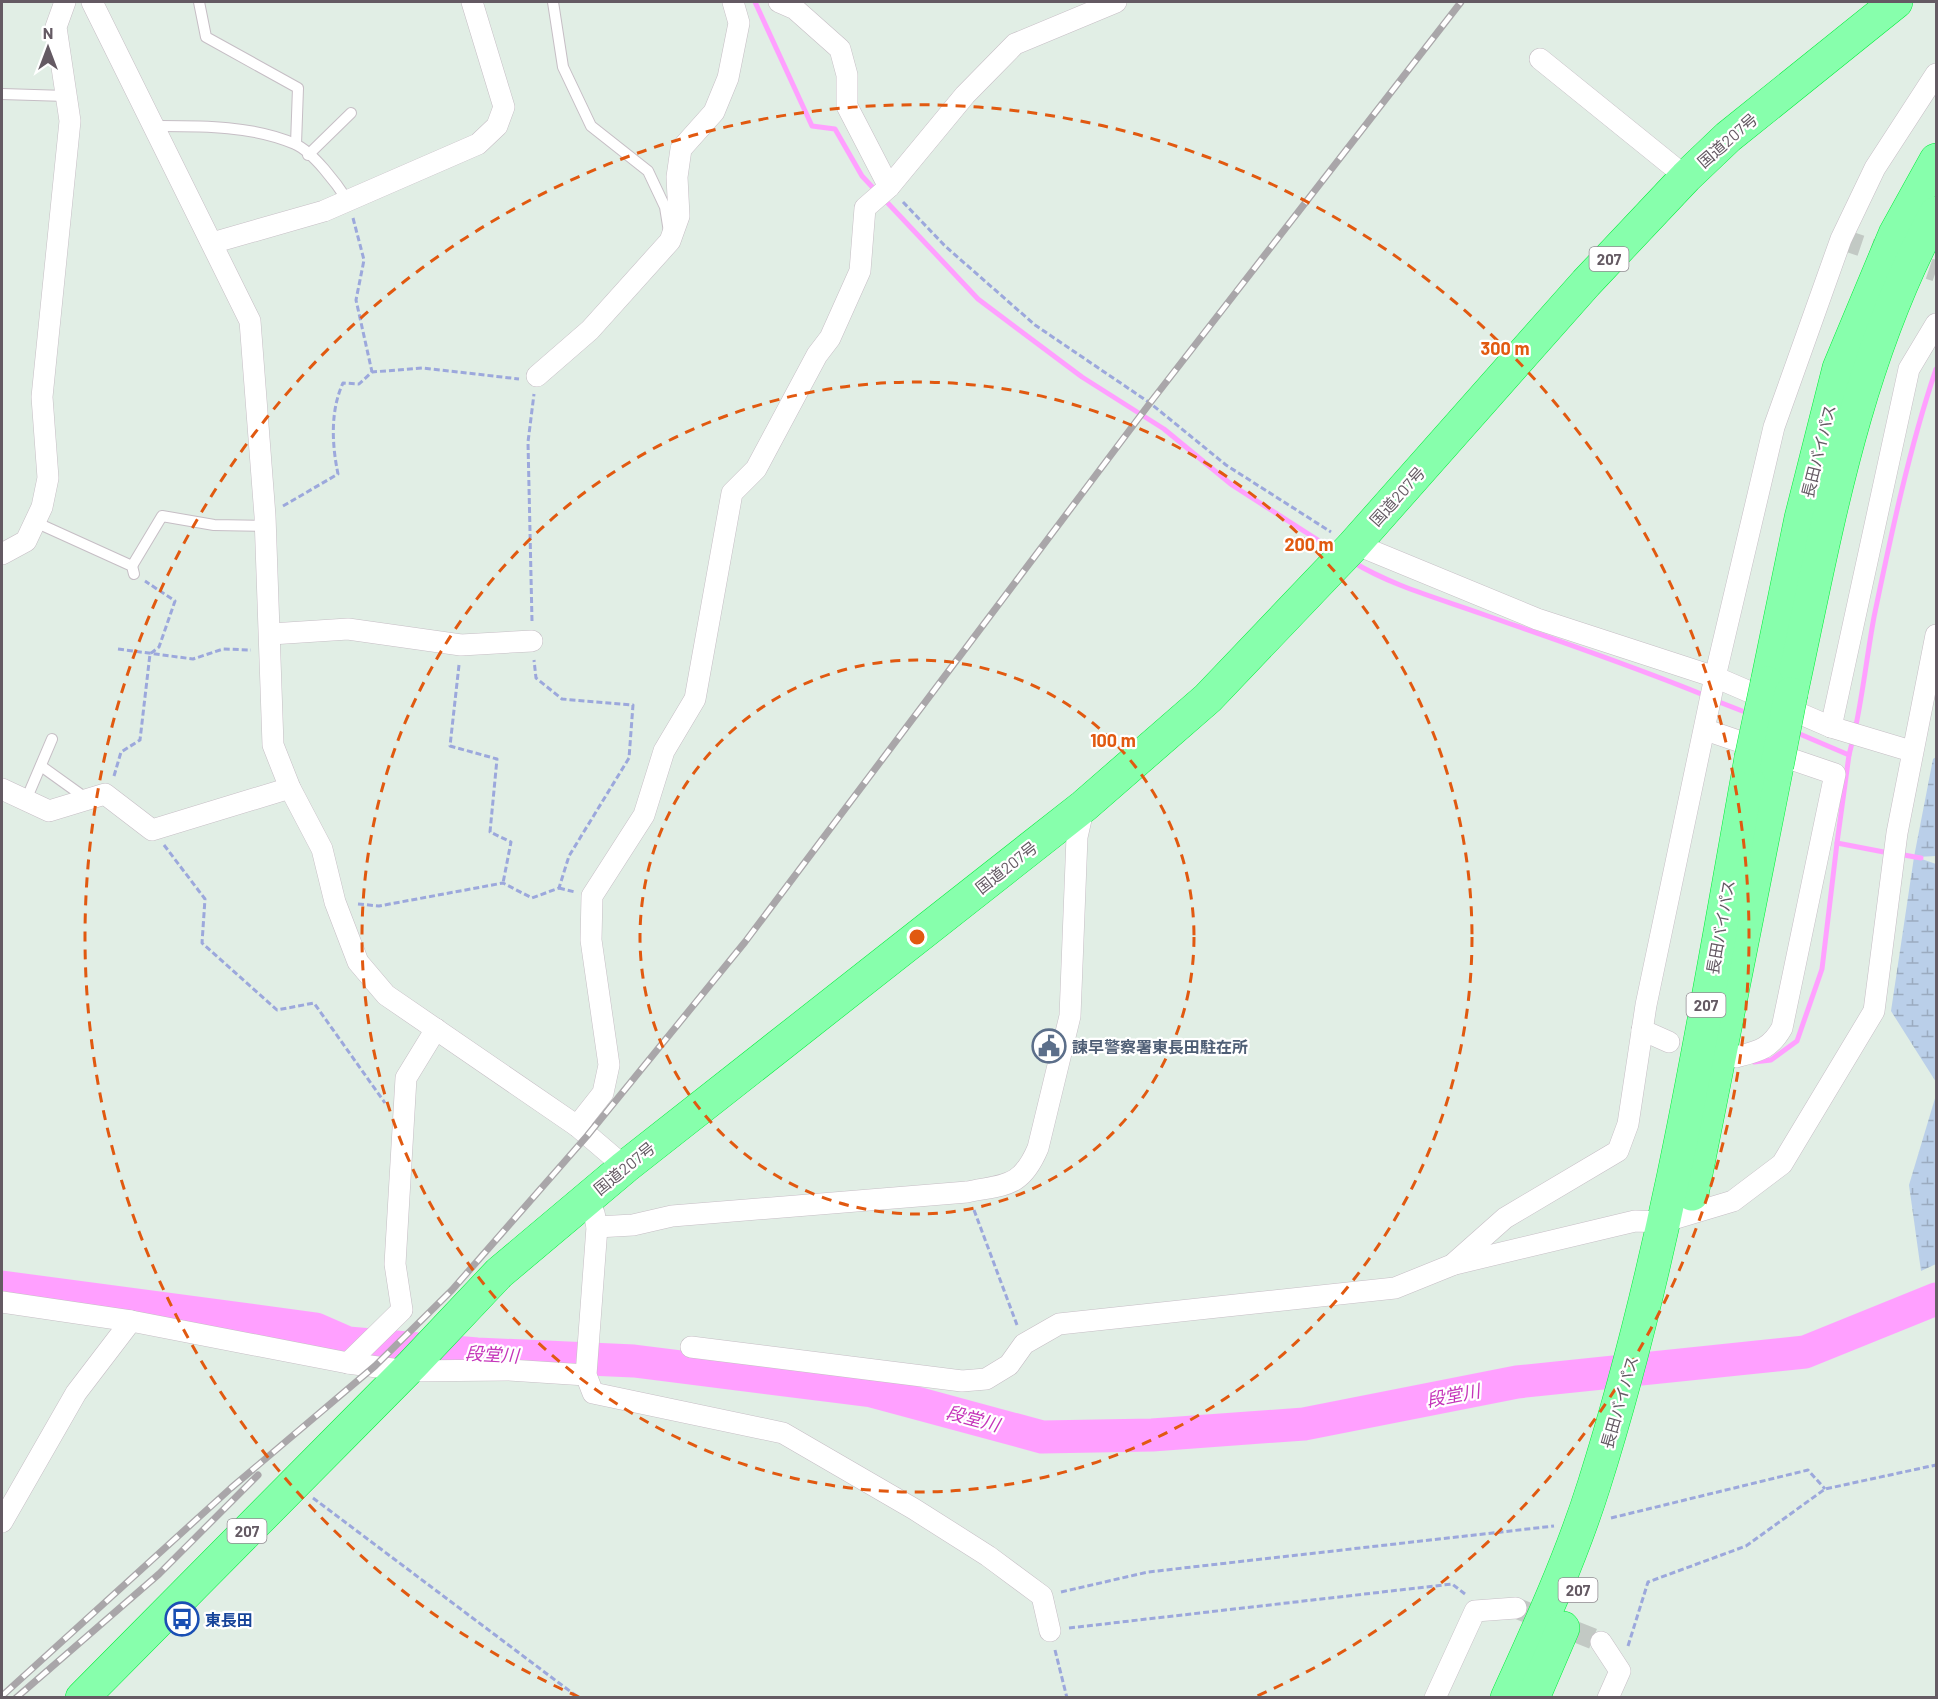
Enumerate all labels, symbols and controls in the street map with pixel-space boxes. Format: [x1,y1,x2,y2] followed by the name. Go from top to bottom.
[18,18,78,78] north arrow
[43,23,53,42] text: N
[1693,109,1761,171] street label: 国道207号
[1590,247,1628,271] road number: 207
[1481,337,1529,359] text: 300 m
[1797,402,1839,500] street label: 長田バイパス
[1365,462,1429,530] street label: 国道207号
[1284,533,1334,555] text: 200 m
[1090,729,1136,751] text: 100 m
[971,837,1041,897] street label: 国道207号
[1702,878,1738,976] street label: 長田バイパス
[907,927,927,947] centre of rings
[1686,993,1726,1017] road number: 207
[1031,1028,1067,1064] public building icon: 諫早警察署東長田駐在所
[1072,1037,1248,1056] place label: 諫早警察署東長田駐在所
[590,1138,658,1198] street label: 国道207号
[464,1342,522,1367] water label: 段堂川
[1597,1353,1641,1451] street label: 長田バイパス
[1424,1379,1484,1411] water label: 段堂川
[944,1400,1004,1436] water label: 段堂川
[228,1519,266,1543] road number: 207
[1558,1578,1598,1602] road number: 207
[164,1601,200,1637] bus stop icon: 東長田
[205,1610,253,1629] place label: 東長田

